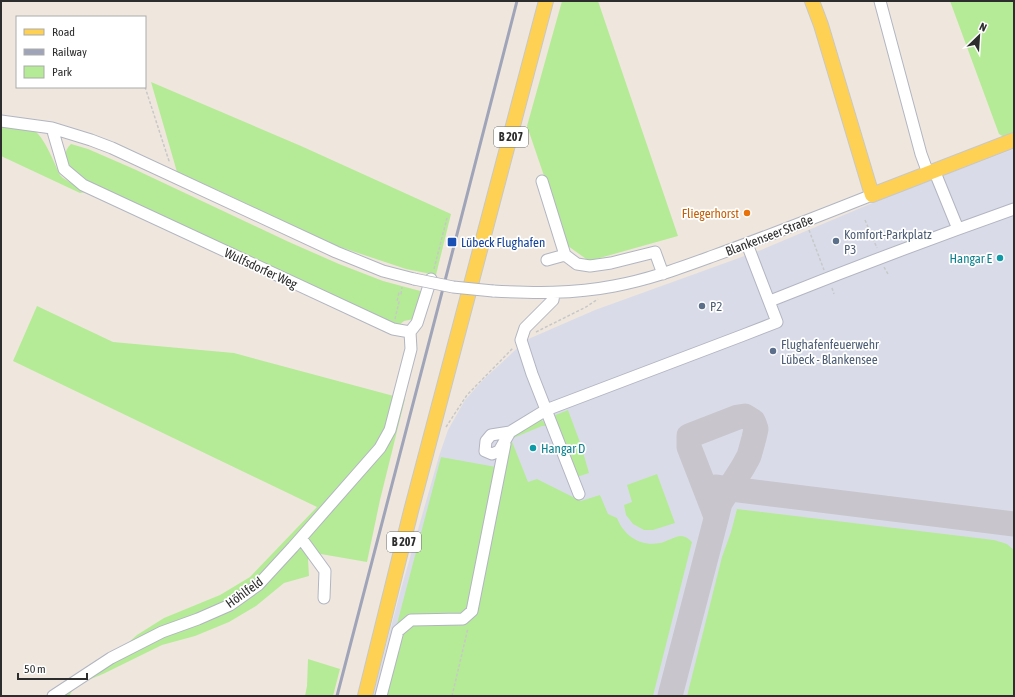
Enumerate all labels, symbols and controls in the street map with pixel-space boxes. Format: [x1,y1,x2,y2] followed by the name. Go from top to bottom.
[16,16,146,88] legend
[959,16,999,56] north arrow
[978,20,989,34] text: N
[52,25,75,39] text: Road
[52,45,87,59] text: Railway
[52,65,73,79] text: Park
[494,127,528,147] road number: B 207
[682,206,739,221] place label: Fliegerhorst
[742,208,752,218] marker: Fliegerhorst
[723,212,815,259] street label: Blankenseer Straße
[844,227,932,257] place label: Komfort-Parkplatz P3
[461,235,545,250] place label: Lübeck Flughafen
[446,236,458,248] marker: Lübeck Flughafen
[831,236,841,246] marker: Komfort-Parkplatz P3
[222,245,300,292] street label: Wulfsdorfer Weg
[950,251,992,266] place label: Hangar E
[995,253,1005,263] marker: Hangar E
[710,299,722,314] place label: P2
[697,301,707,311] marker: P2
[781,337,879,367] place label: Flughafenfeuerwehr Lübeck - Blankensee
[768,346,778,356] marker: Flughafenfeuerwehr Lübeck - Blankensee
[541,441,585,456] place label: Hangar D
[528,443,538,453] marker: Hangar D
[387,532,421,552] road number: B 207
[223,574,266,611] street label: Höhlfeld
[18,655,87,681] scale bar
[24,662,46,676] text: 50 m

